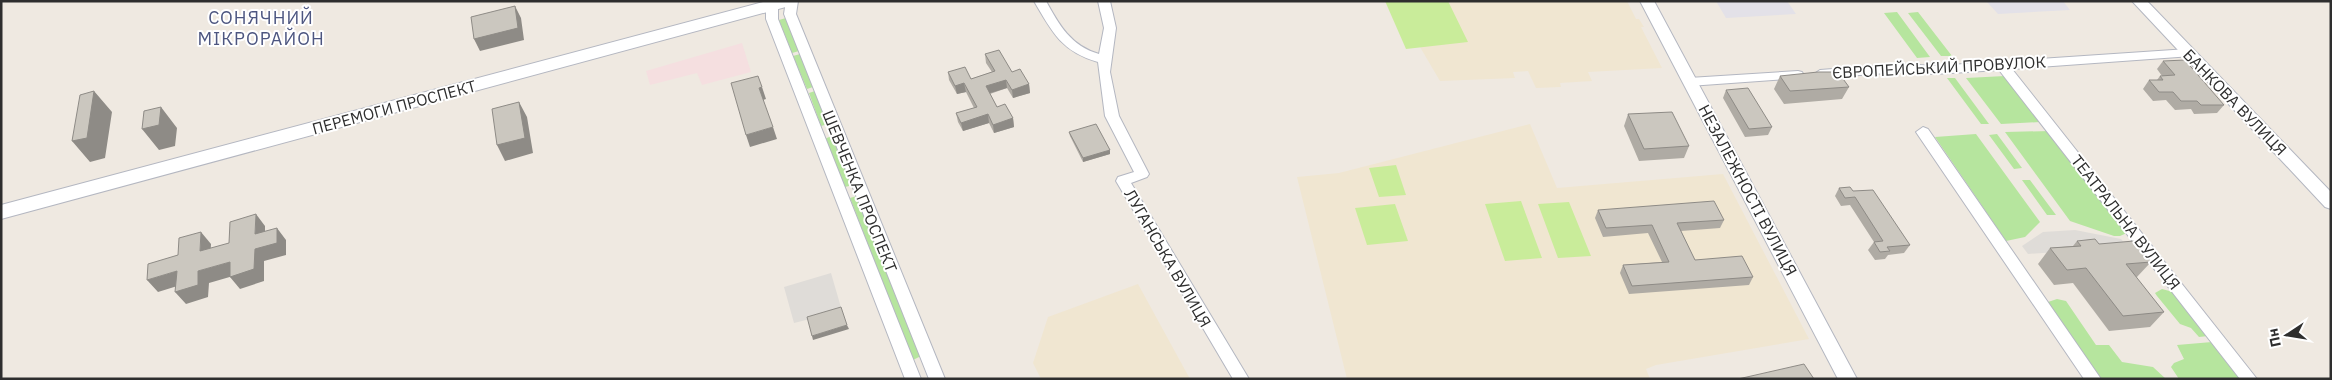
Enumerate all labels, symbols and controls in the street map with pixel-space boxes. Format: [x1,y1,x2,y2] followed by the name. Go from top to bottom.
[197,6,325,50] district label: СОНЯЧНИЙ МІКРОРАЙОН
[2179,45,2291,159] street label: БАНКОВА ВУЛИЦЯ
[1832,51,2046,83] street label: ЄВРОПЕЙСЬКИЙ ПРОВУЛОК
[310,75,478,139] street label: ПЕРЕМОГИ ПРОСПЕКТ
[1694,101,1802,279] street label: НЕЗАЛЕЖНОСТІ ВУЛИЦЯ
[818,107,902,275] street label: ШЕВЧЕНКА ПРОСПЕКТ
[2067,151,2185,293] street label: ТЕАТРАЛЬНА ВУЛИЦЯ
[1120,185,1216,331] street label: ЛУГАНСЬКА ВУЛИЦЯ
[2262,310,2312,360] north arrow
[2264,327,2285,349] text: Пн

